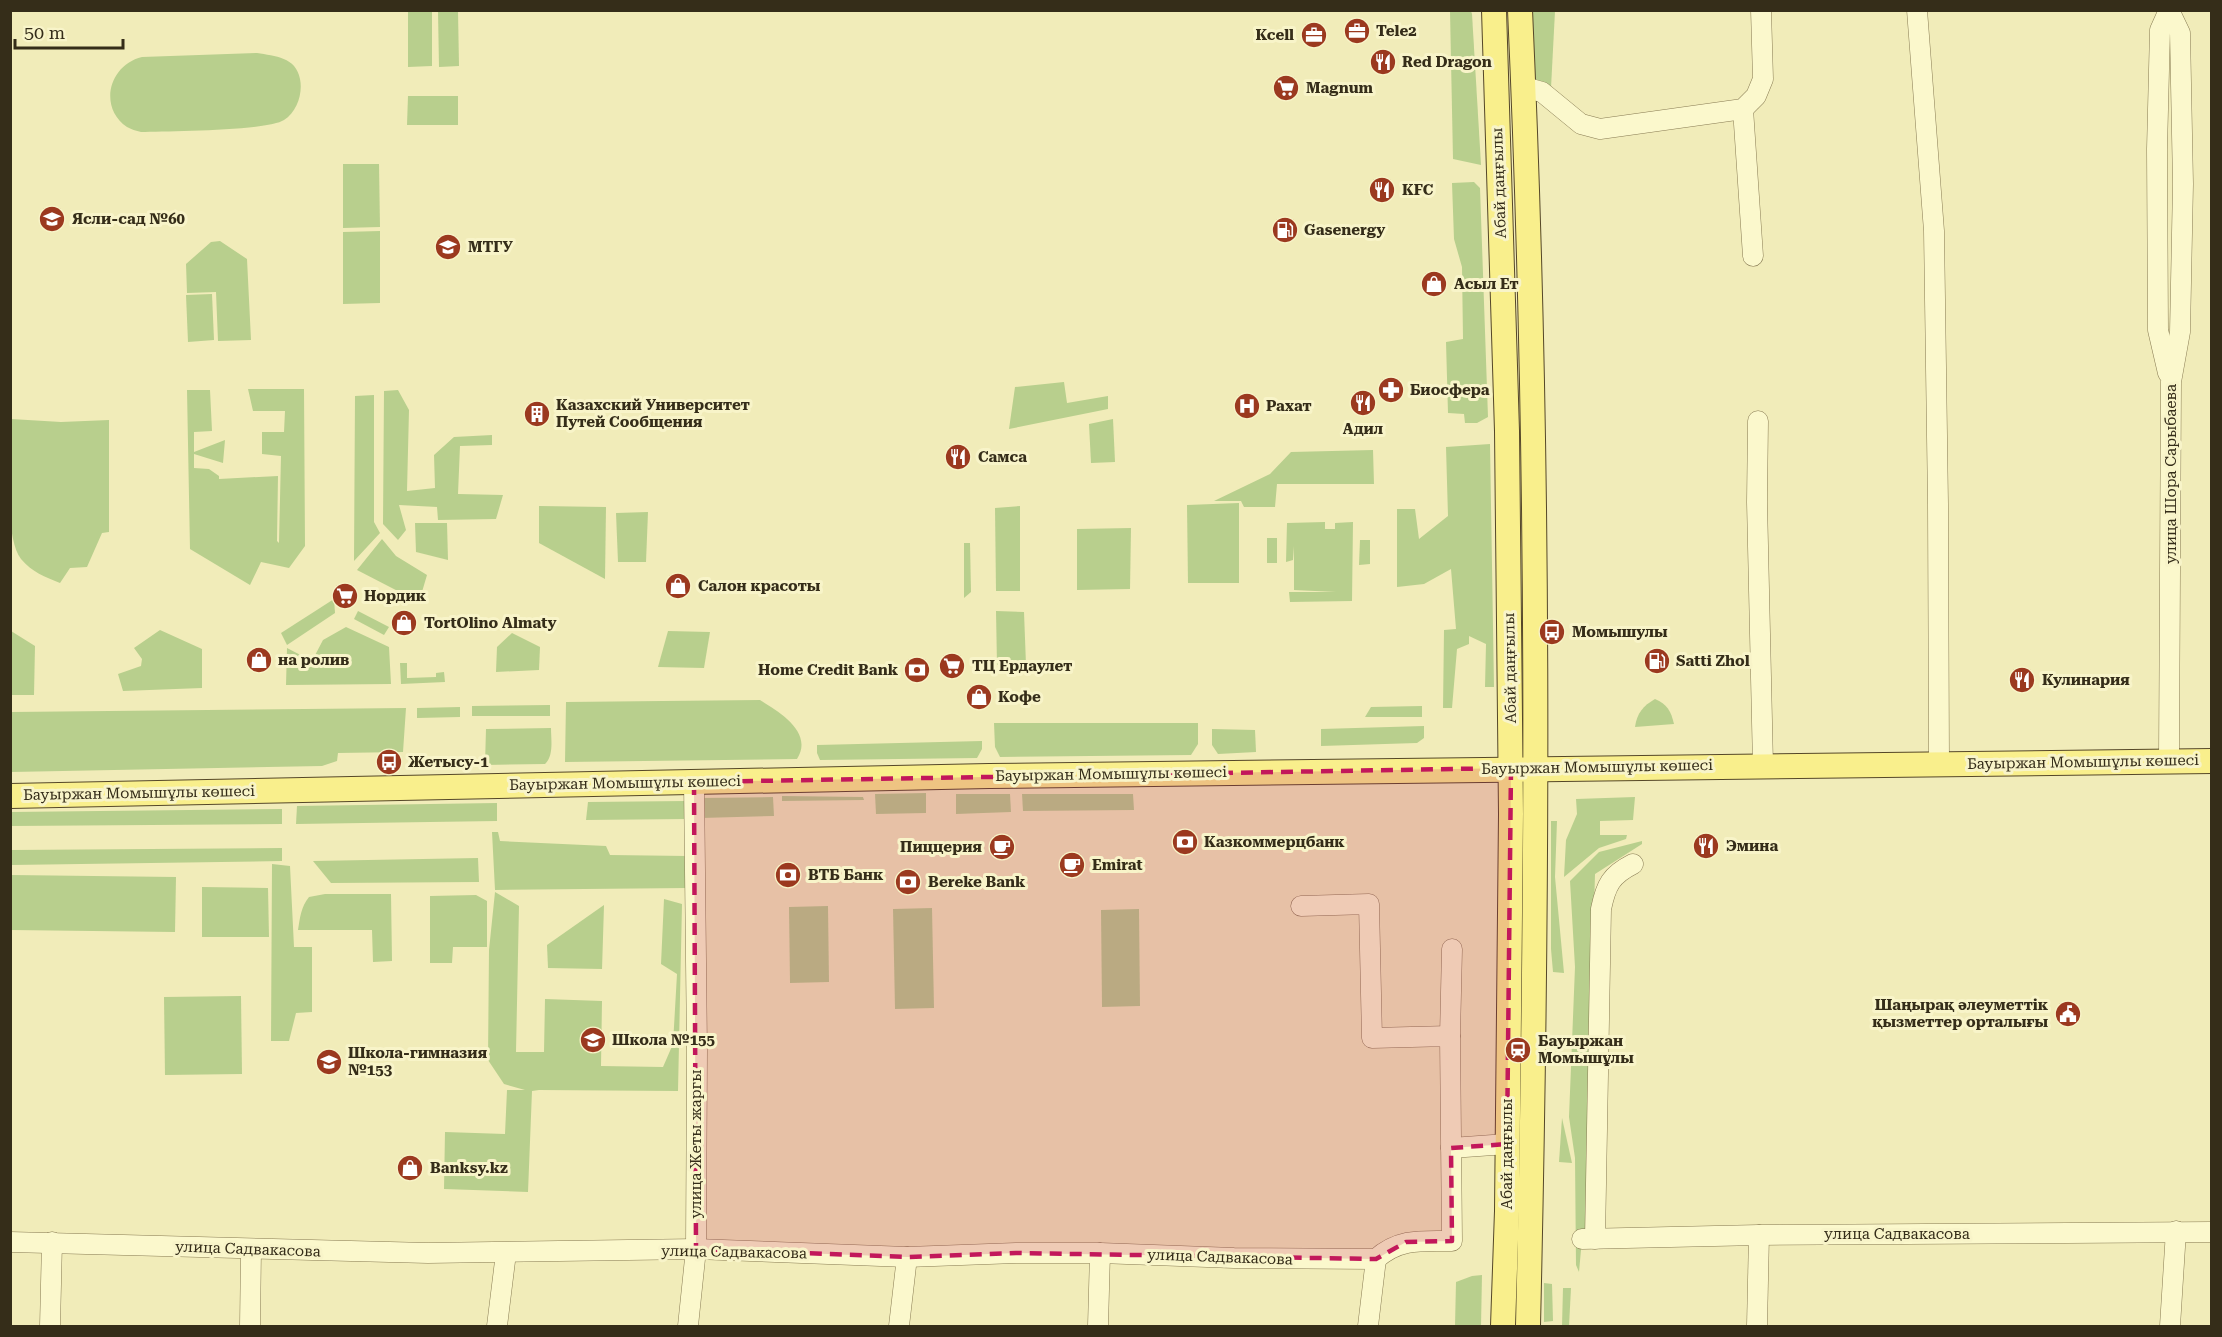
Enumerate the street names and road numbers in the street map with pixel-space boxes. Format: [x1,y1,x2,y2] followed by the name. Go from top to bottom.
[1488,127,1510,239] street label: Абай даңғылы
[2162,384,2180,564] street label: улица Шора Сарыбаева
[1500,612,1520,724] street label: Абай даңғылы
[1967,751,2199,773] street label: Бауыржан Момышұлы көшесі
[1481,756,1713,778] street label: Бауыржан Момышұлы көшесі
[995,763,1227,785] street label: Бауыржан Момышұлы көшесі
[509,772,741,794] street label: Бауыржан Момышұлы көшесі
[23,782,255,804] street label: Бауыржан Момышұлы көшесі
[687,1070,705,1218] street label: улица Жеты жаргы
[1498,1099,1516,1209] street label: Абай даңғылы
[1824,1225,1970,1243] street label: улица Садвакасова
[175,1237,321,1261] street label: улица Садвакасова
[661,1242,807,1262] street label: улица Садвакасова
[1147,1245,1293,1269] street label: улица Садвакасова

